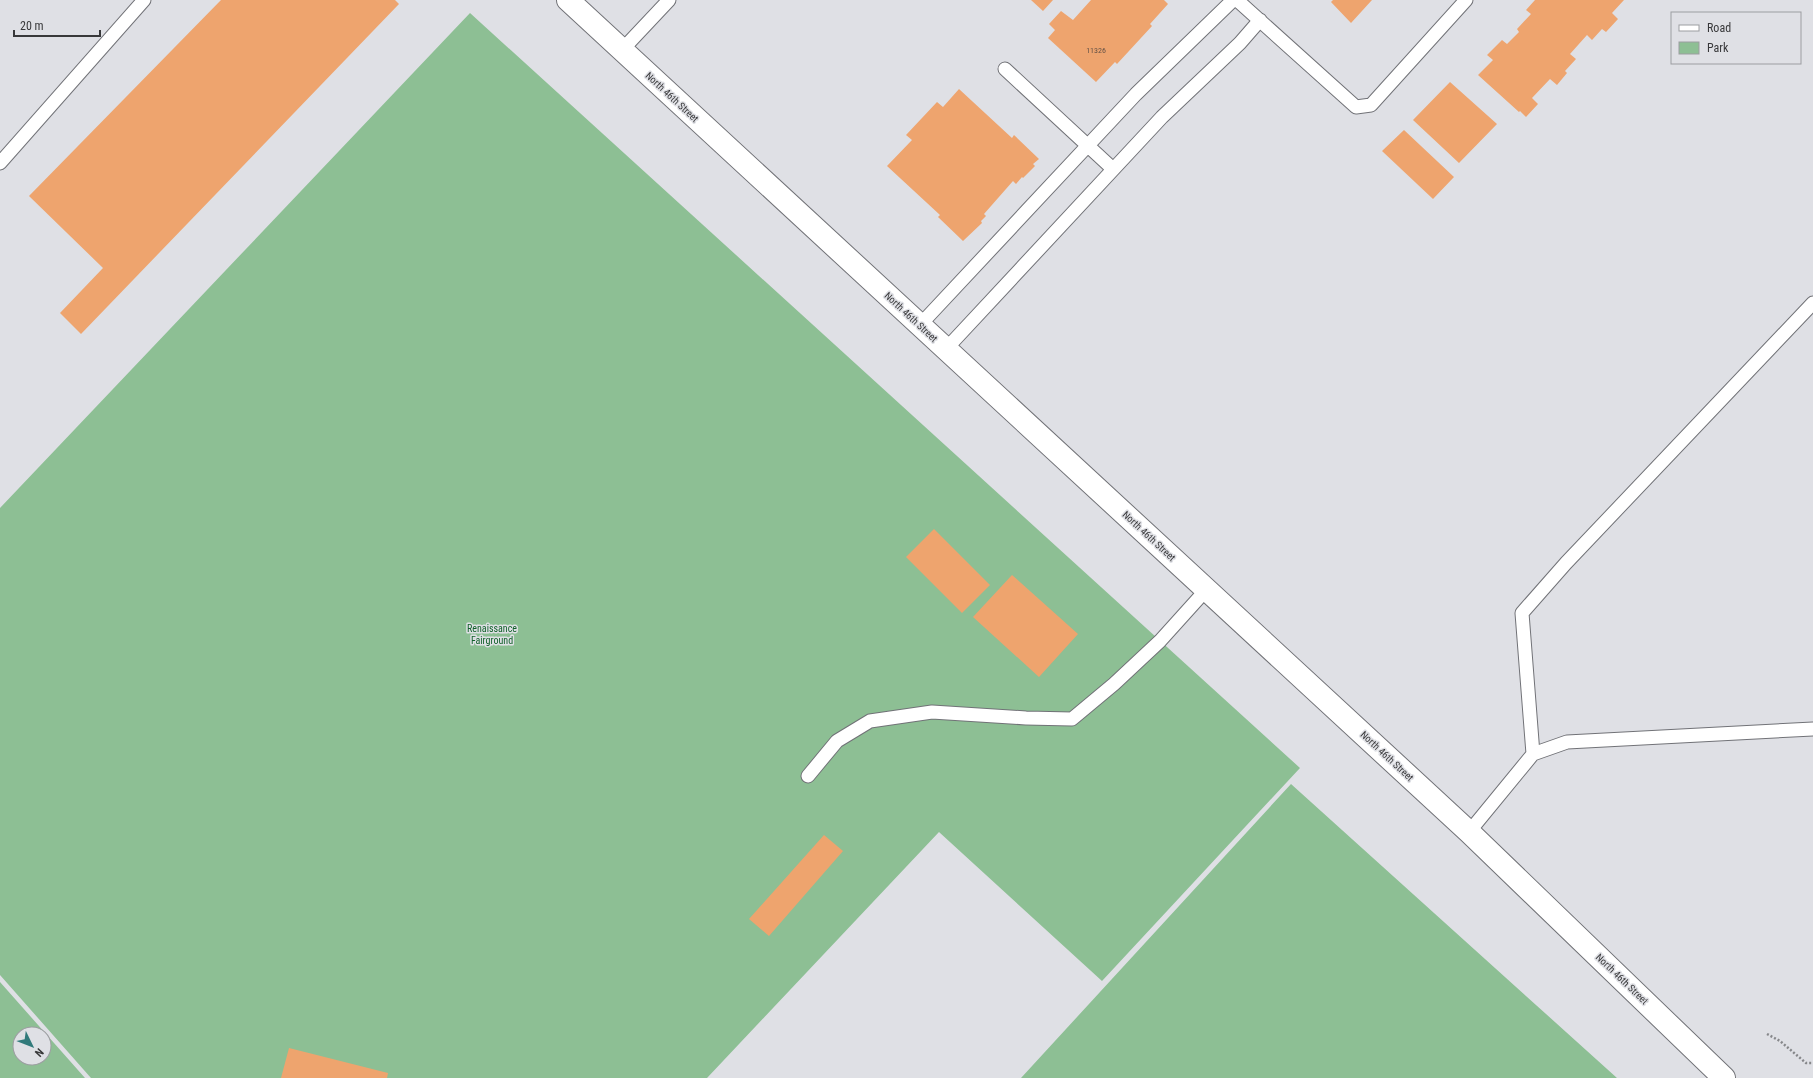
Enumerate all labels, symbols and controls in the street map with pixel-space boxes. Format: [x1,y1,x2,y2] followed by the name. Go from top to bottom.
[14,12,100,38] scale bar
[1671,12,1801,64] legend
[20,19,44,33] text: 20 m
[1707,21,1731,35] text: Road
[1707,41,1729,55] text: Park
[1086,46,1106,55] house number: 11326
[643,70,701,124] street label: North 46th Street
[882,290,940,344] street label: North 46th Street
[1120,509,1178,563] street label: North 46th Street
[467,623,517,646] park label: Renaissance Fairground
[1358,729,1416,783] street label: North 46th Street
[1594,951,1650,1007] street label: North 46th Street
[12,1026,52,1066] north arrow
[32,1046,46,1060] text: N

